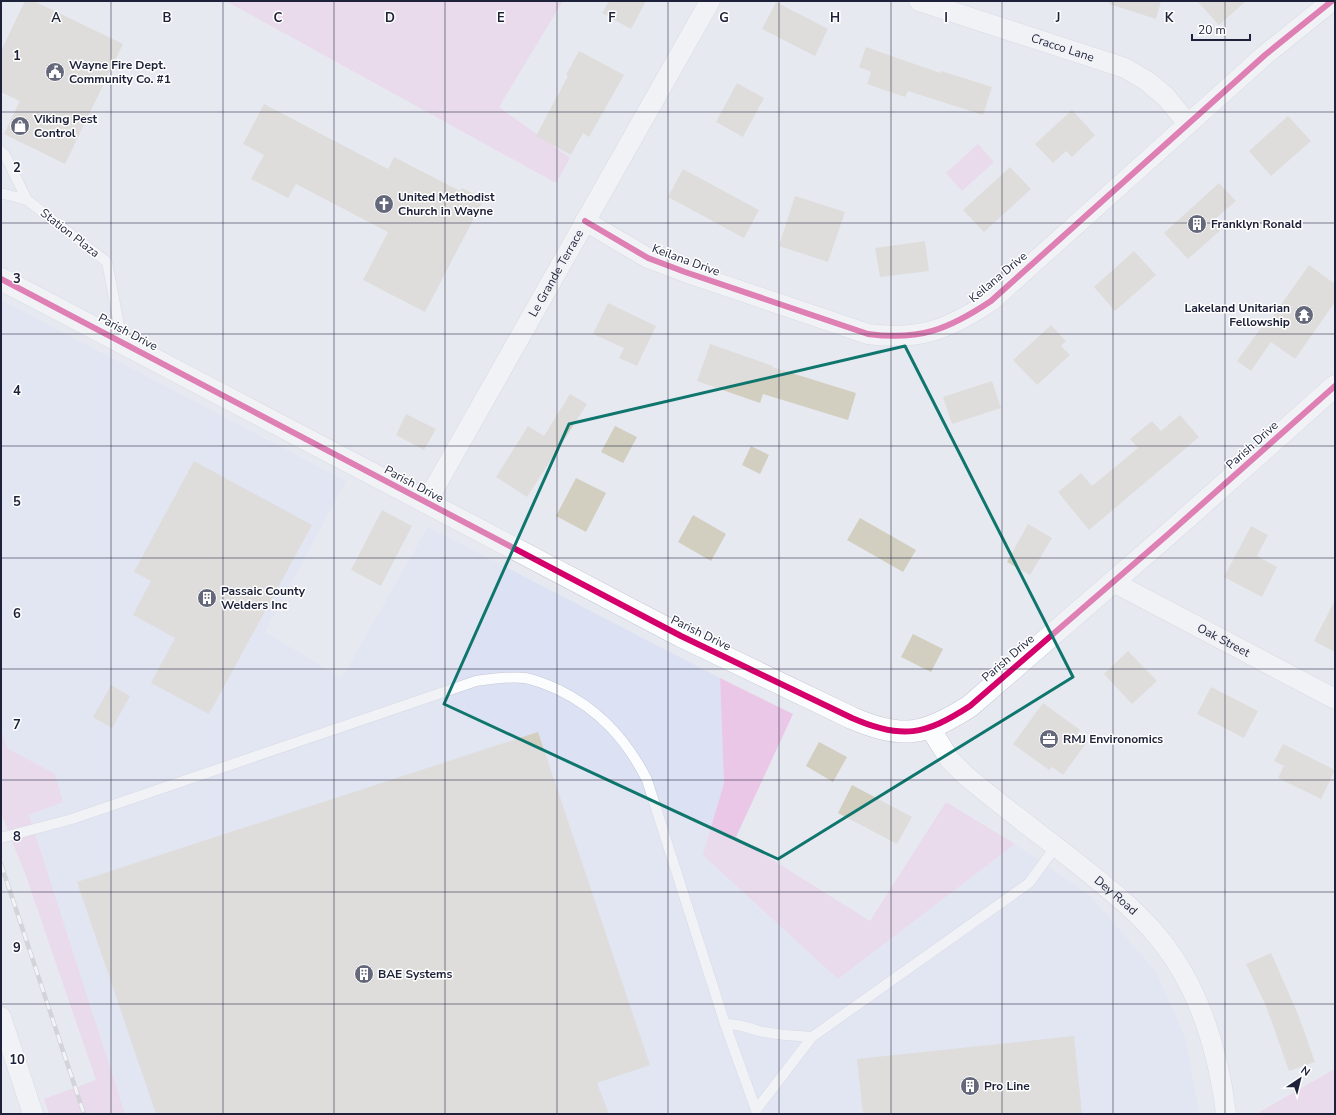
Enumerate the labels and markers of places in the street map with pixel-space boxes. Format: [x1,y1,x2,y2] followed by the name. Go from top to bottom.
[69,57,171,87] place label: Wayne Fire Dept. Community Co. #1
[44,61,66,83] public building icon: Wayne Fire Dept. Community Co. #1
[33,111,97,141] place label: Viking Pest Control
[9,115,31,137] shop icon: Viking Pest Control
[398,189,495,219] place label: United Methodist Church in Wayne
[373,193,395,215] church icon: United Methodist Church in Wayne
[1186,213,1208,235] building icon: Franklyn Ronald
[1211,216,1302,232] place label: Franklyn Ronald
[1185,300,1290,330] place label: Lakeland Unitarian Fellowship
[1293,304,1315,326] temple icon: Lakeland Unitarian Fellowship
[221,583,306,613] place label: Passaic County Welders Inc
[196,587,218,609] building icon: Passaic County Welders Inc
[1038,728,1060,750] office icon: RMJ Environomics
[1063,731,1163,747] place label: RMJ Environomics
[353,963,375,985] building icon: BAE Systems
[378,966,453,982] place label: BAE Systems
[959,1075,981,1097] building icon: Pro Line
[984,1078,1030,1094] place label: Pro Line

